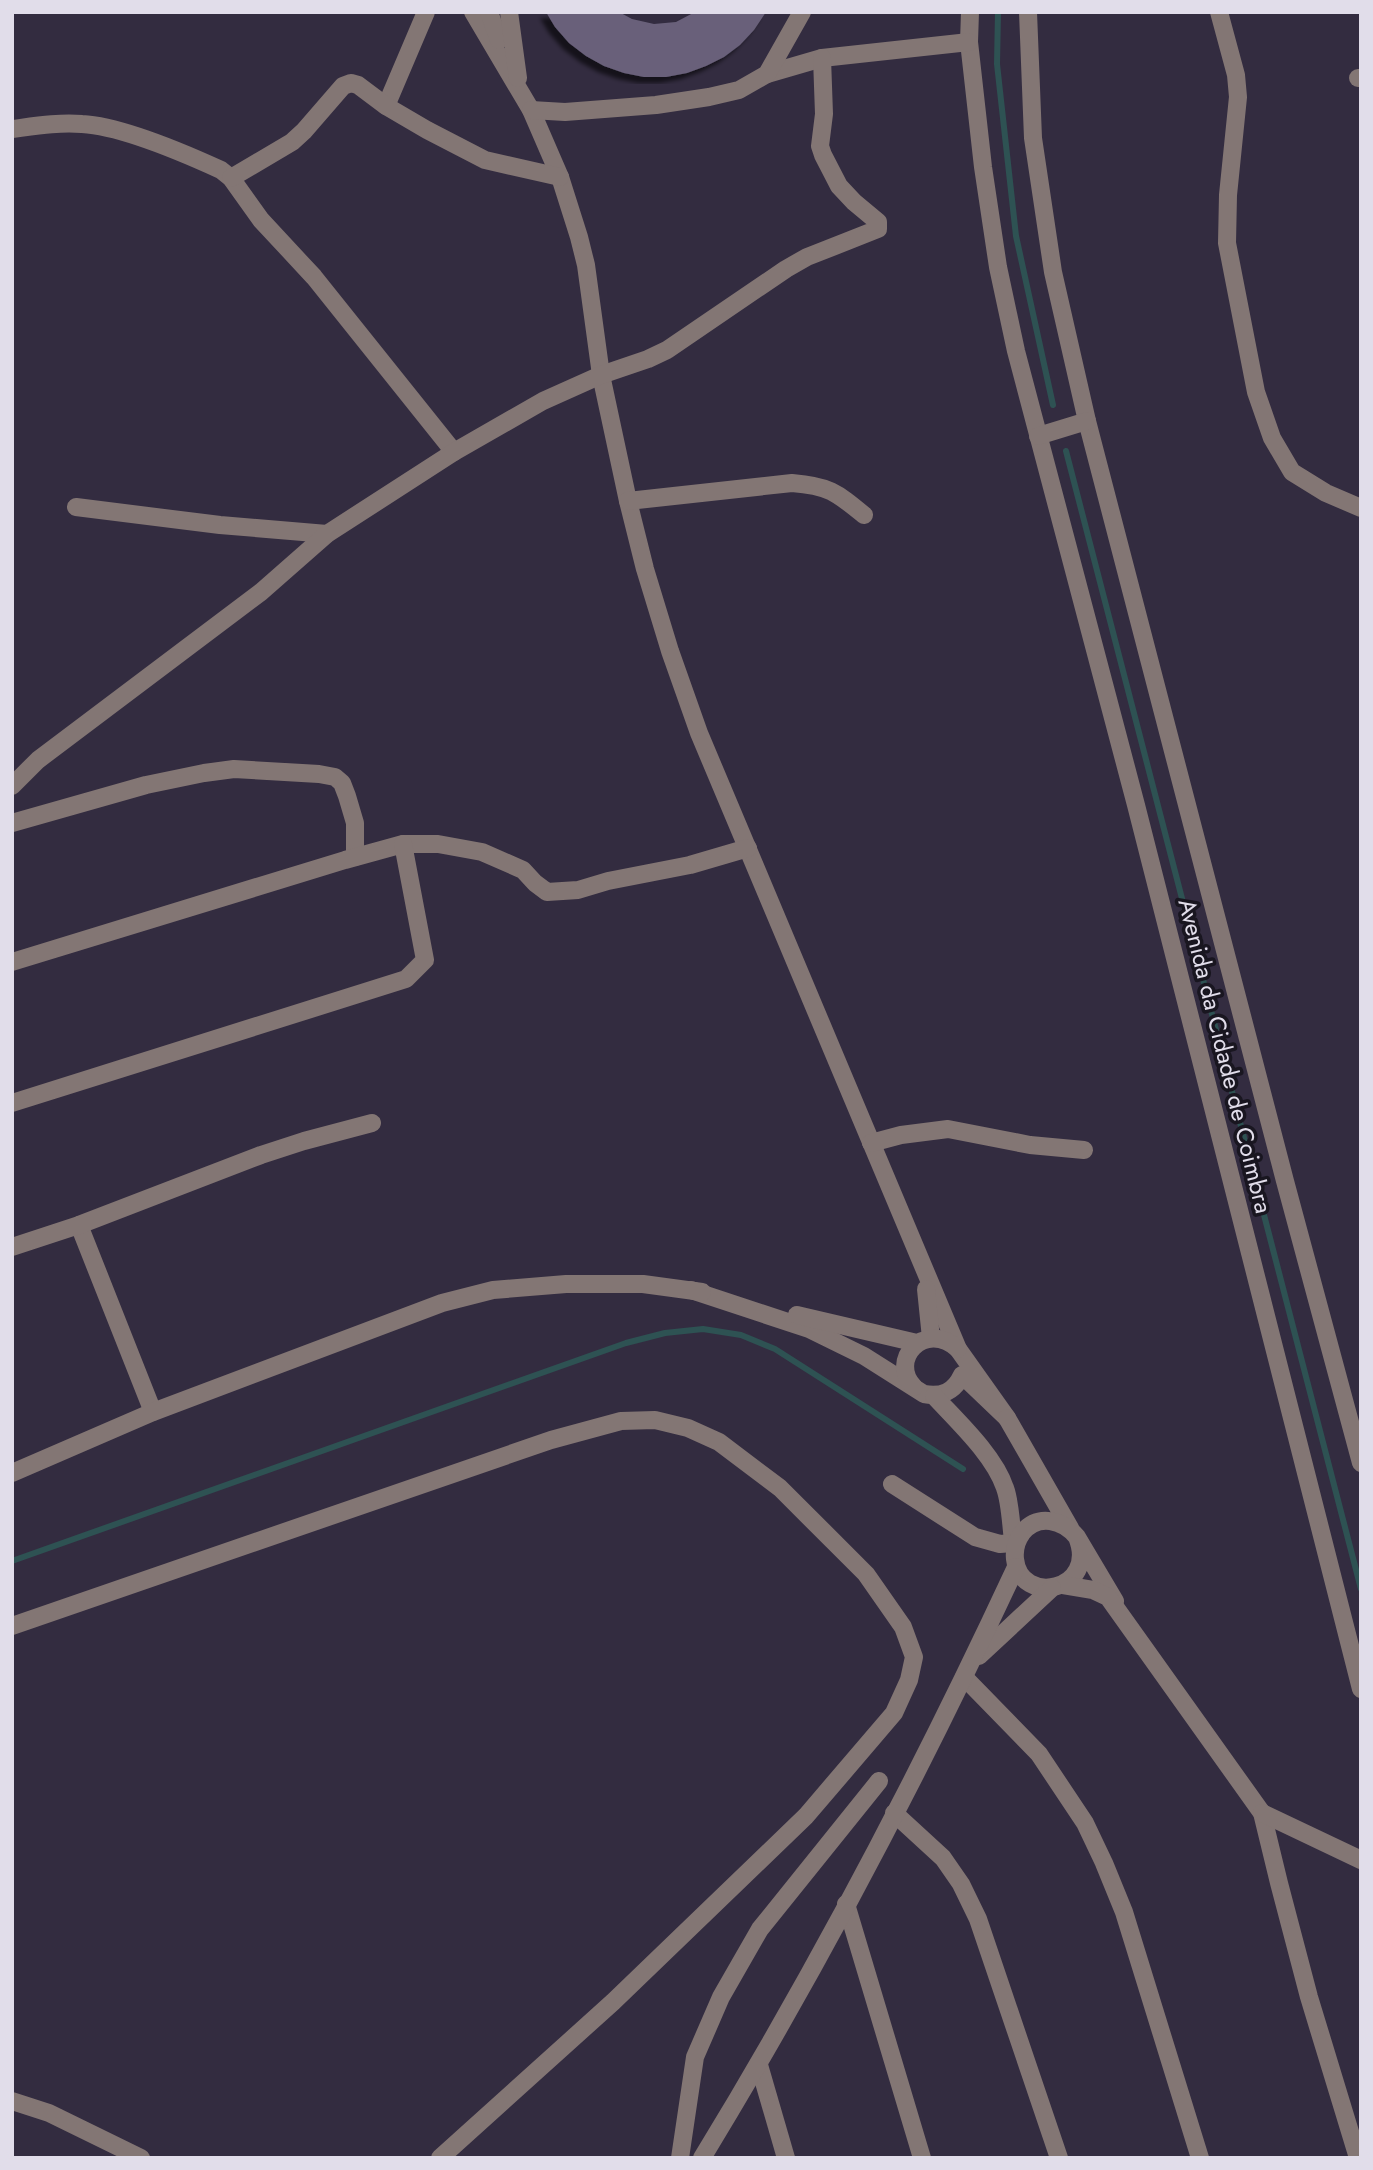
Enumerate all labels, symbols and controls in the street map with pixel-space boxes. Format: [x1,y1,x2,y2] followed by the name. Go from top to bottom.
[1169,895,1282,1217] street label: Avenida da Cidade de Coimbra

